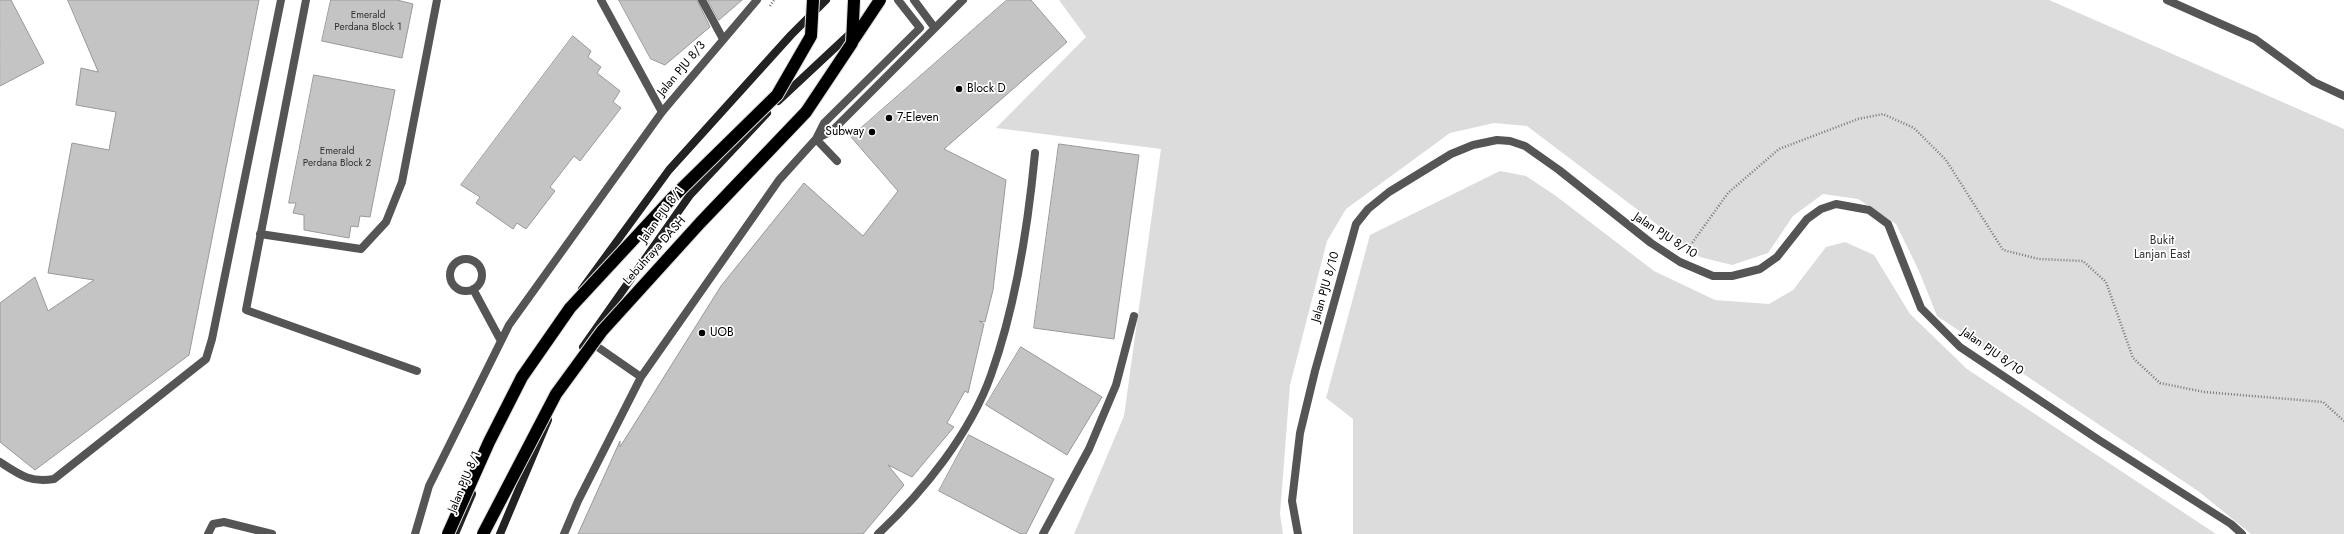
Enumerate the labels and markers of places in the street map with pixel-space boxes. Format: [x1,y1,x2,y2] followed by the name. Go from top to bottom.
[967,82,1006,96] place label: Block D
[954,84,964,94] marker: Block D
[897,111,939,125] place label: 7-Eleven
[884,113,894,123] marker: 7-Eleven
[825,125,864,139] place label: Subway
[867,127,877,137] marker: Subway
[710,326,734,340] place label: UOB
[697,328,707,338] marker: UOB

